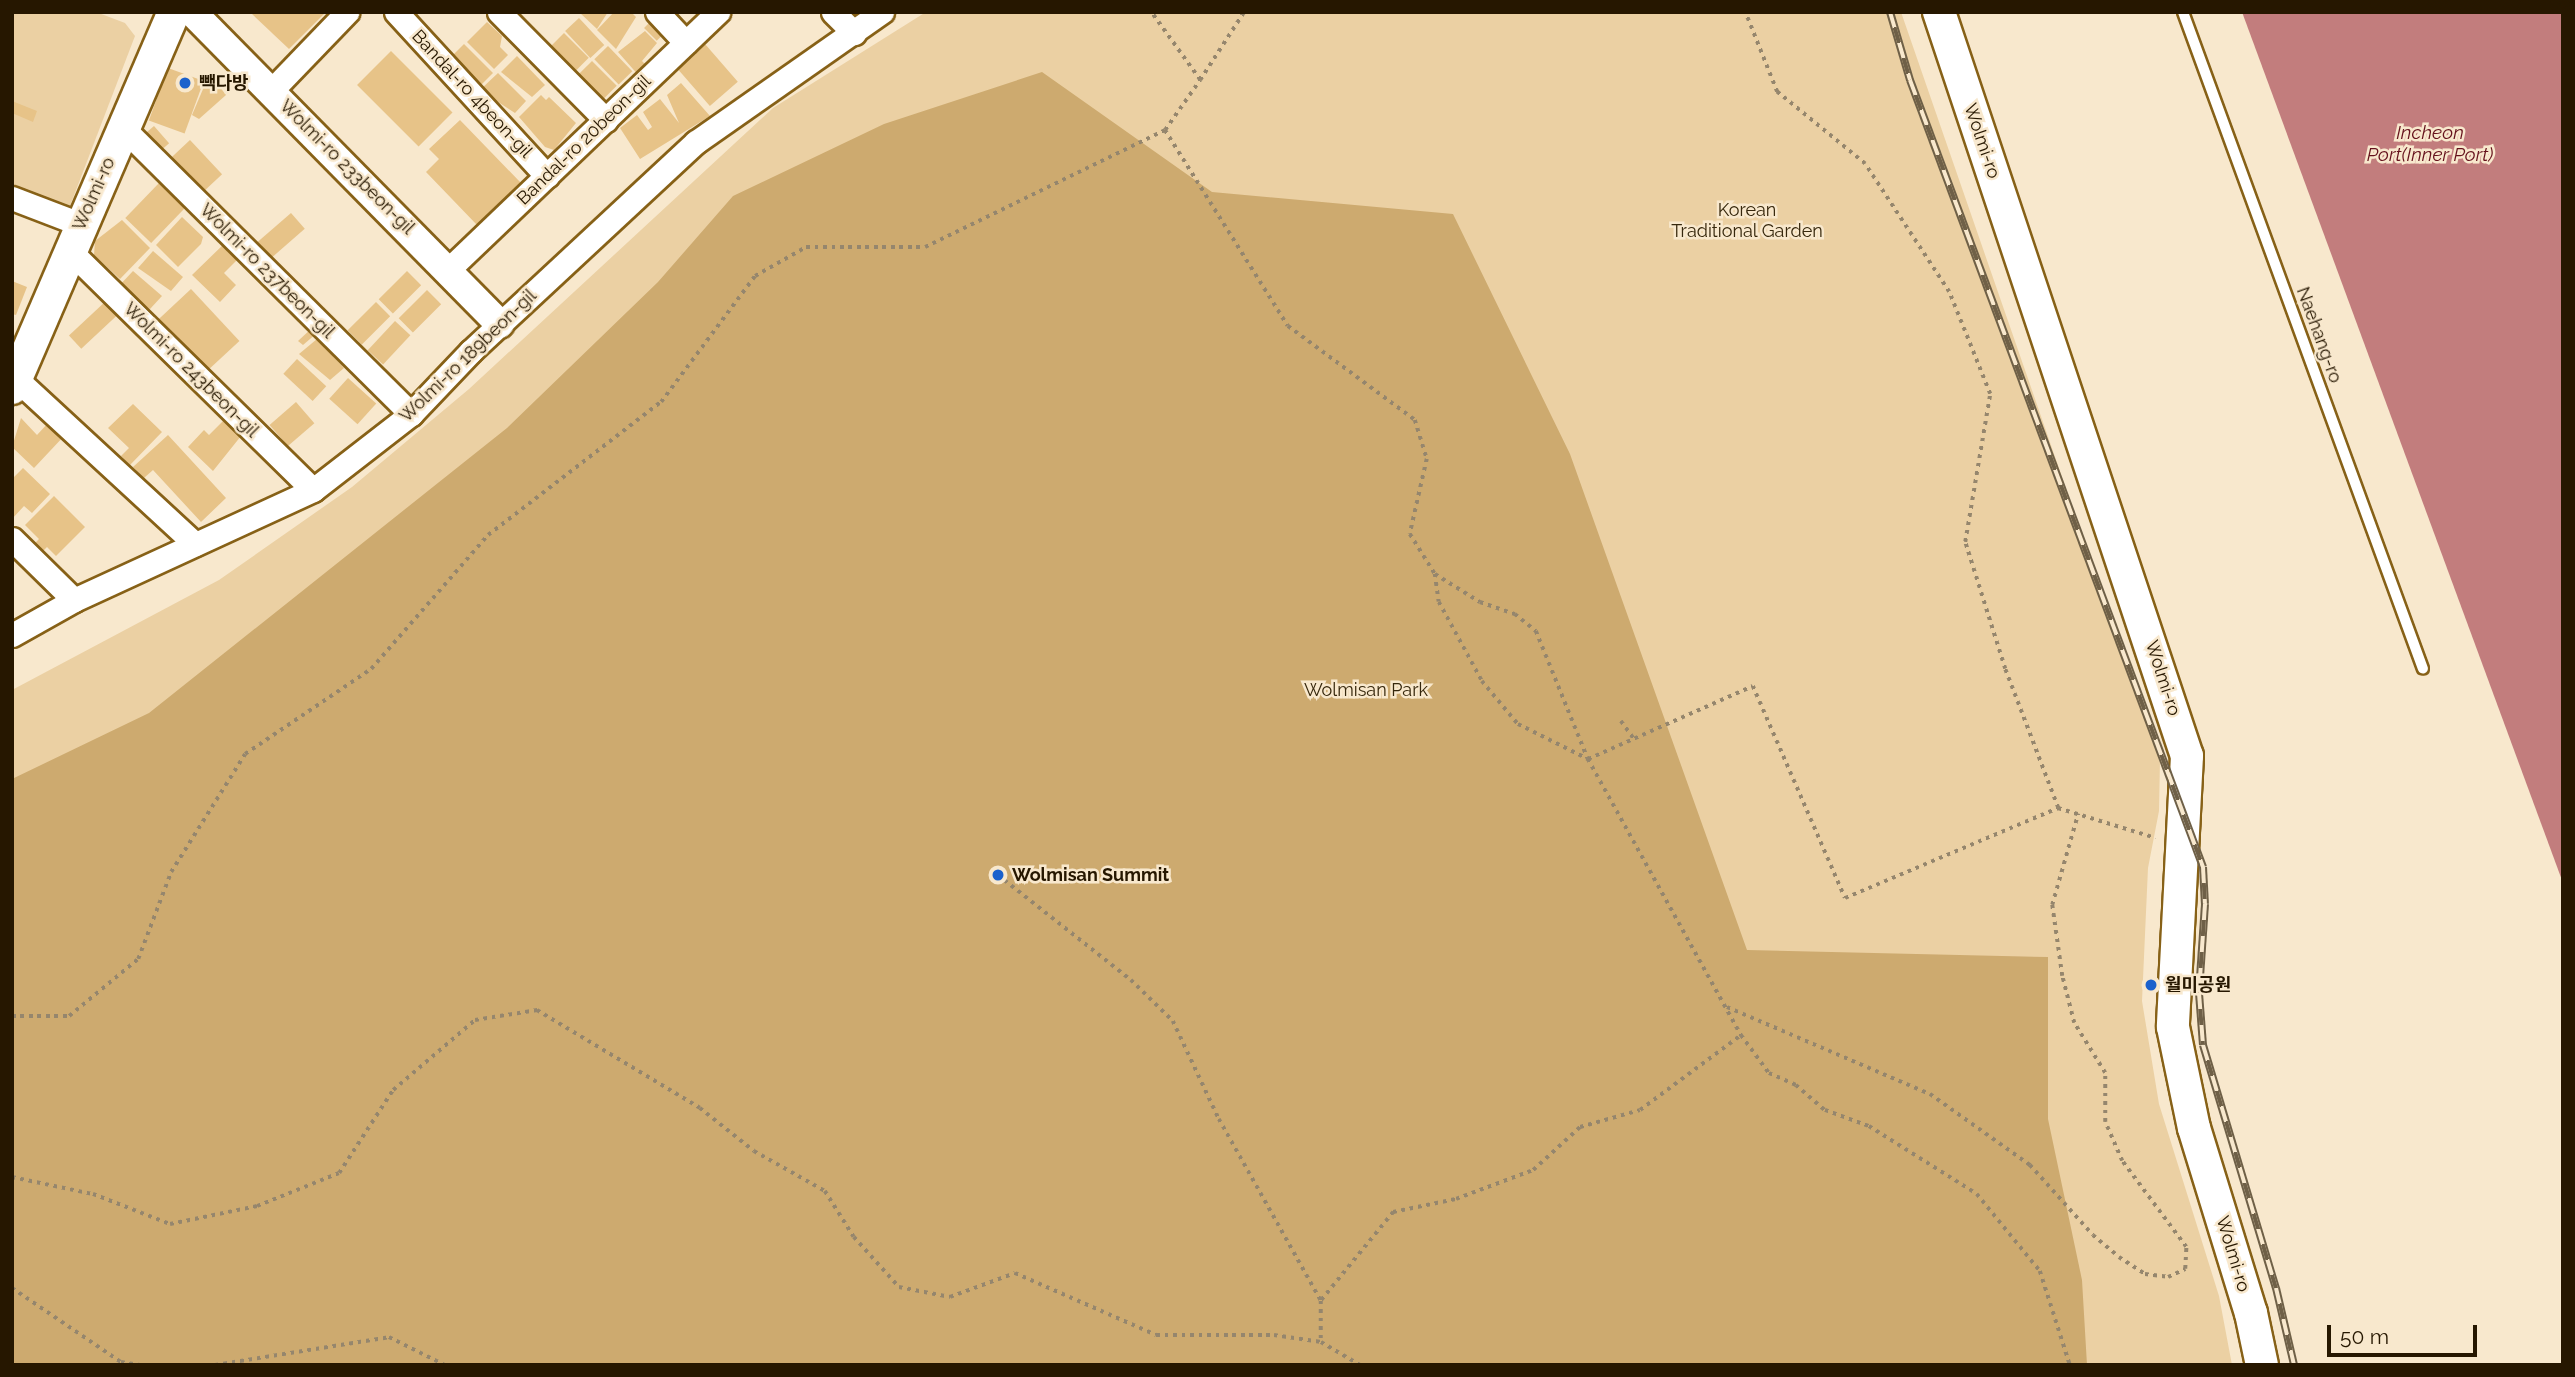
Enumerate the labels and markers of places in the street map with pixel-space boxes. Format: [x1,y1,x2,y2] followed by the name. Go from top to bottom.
[199,72,249,94] place label: 빽다방
[177,75,193,91] marker: 빽다방
[1012,864,1169,886] place label: Wolmisan Summit
[990,867,1006,883] marker: Wolmisan Summit
[2165,974,2231,996] place label: 월미공원
[2143,977,2159,993] marker: 월미공원

